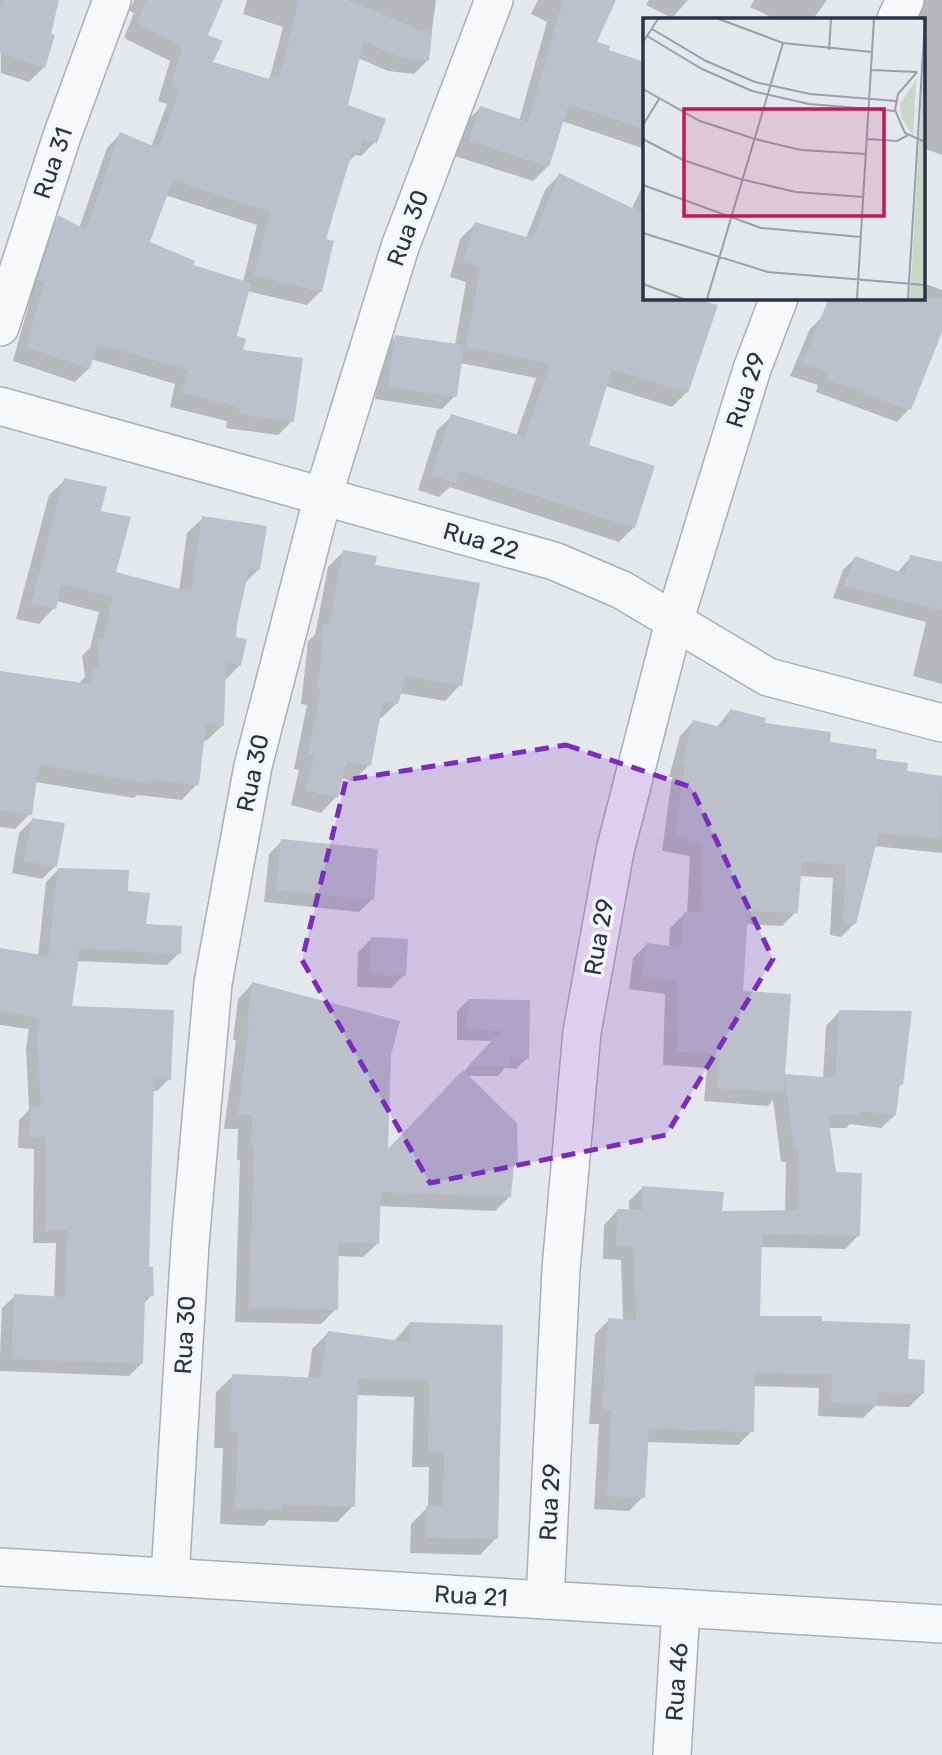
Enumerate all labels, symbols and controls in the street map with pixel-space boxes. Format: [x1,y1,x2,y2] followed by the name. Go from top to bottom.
[643,18,925,299] inset map
[28,124,78,202] street label: Rua 31
[381,186,435,270] street label: Rua 30
[721,349,771,431] street label: Rua 29
[440,517,522,565] street label: Rua 22
[231,731,275,815] street label: Rua 30
[578,896,620,978] street label: Rua 29
[169,1295,201,1375] street label: Rua 30
[534,1463,566,1541] street label: Rua 29
[433,1580,509,1612] street label: Rua 21
[660,1642,694,1722] street label: Rua 46

